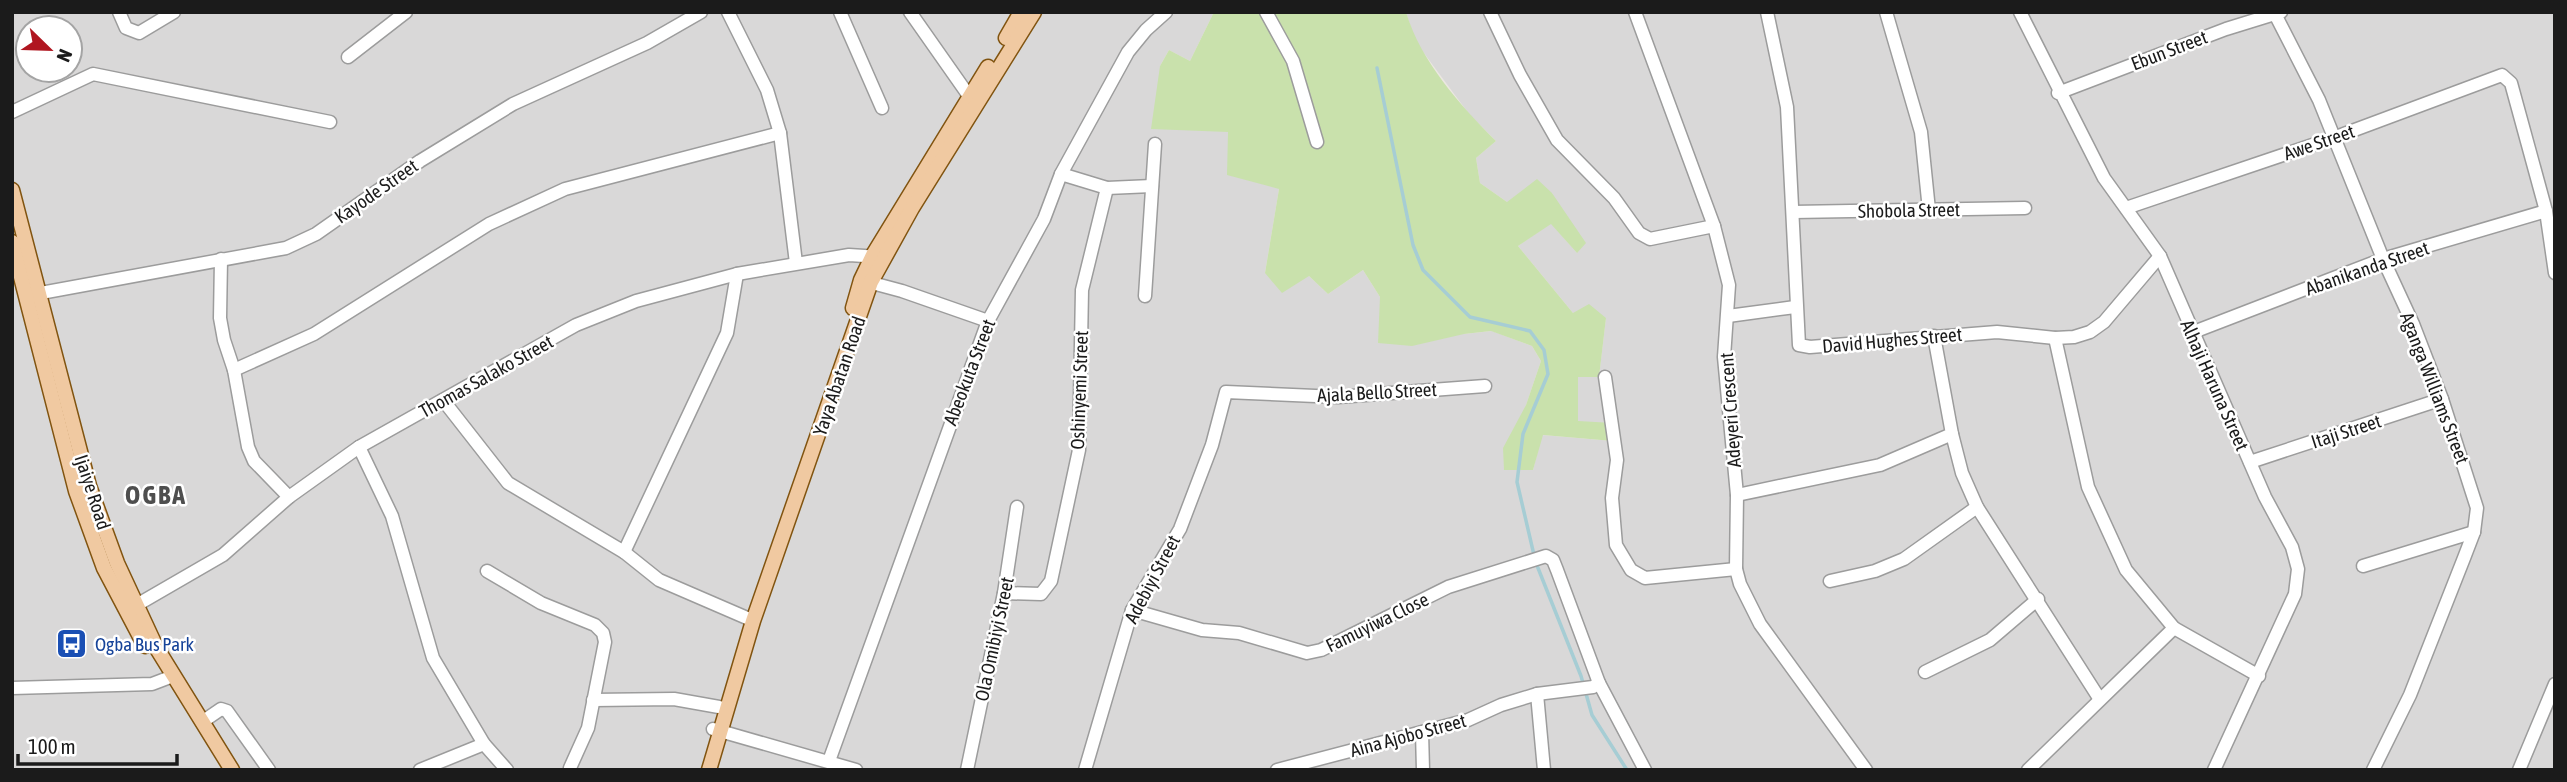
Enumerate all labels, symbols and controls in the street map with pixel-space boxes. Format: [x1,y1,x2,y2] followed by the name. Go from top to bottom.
[14,14,84,84] north arrow
[2128,25,2210,75] street label: Ebun Street
[52,46,77,65] text: N
[2281,120,2357,164] street label: Awe Street
[330,154,422,228] street label: Kayode Street
[1858,198,1960,222] street label: Shobola Street
[2302,237,2432,299] street label: Abanikanda Street
[2396,309,2474,467] street label: Aganga Williams Street
[808,313,870,439] street label: Yaya Abatan Road
[939,316,999,428] street label: Abeokuta Street
[2176,316,2254,454] street label: Alhaji Haruna Street
[1821,323,1963,357] street label: David Hughes Street
[415,330,557,422] street label: Thomas Salako Street
[1066,330,1092,450] street label: Oshinyemi Street
[1715,352,1745,468] street label: Adeyeri Crescent
[1317,378,1437,406] street label: Ajala Bello Street
[2308,409,2384,453] street label: Itaji Street
[71,452,115,532] street label: Ijaiye Road
[125,480,187,510] district label: OGBA
[1120,531,1184,627] street label: Adebiyi Street
[970,575,1018,703] street label: Ola Omibiyi Street
[1322,588,1432,656] street label: Famuyiwa Close
[55,627,89,661] bus stop icon: Ogba Bus Park
[95,633,195,655] place label: Ogba Bus Park
[1348,709,1468,761] street label: Aina Ajobo Street
[18,722,177,766] scale bar
[28,734,76,758] text: 100 m

